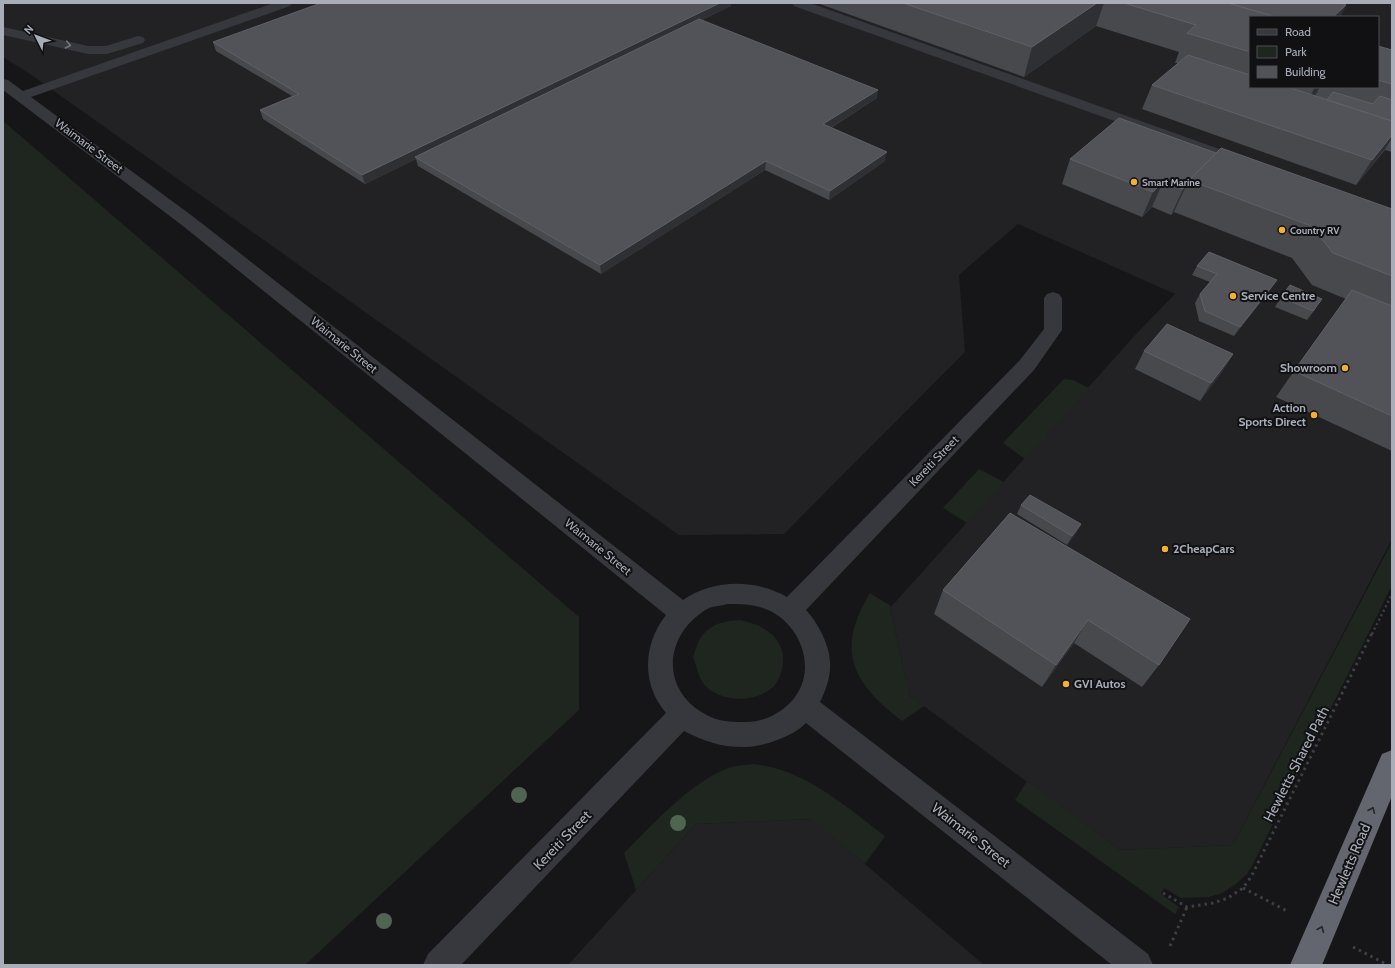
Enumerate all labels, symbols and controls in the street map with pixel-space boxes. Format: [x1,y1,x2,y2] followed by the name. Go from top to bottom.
[16,16,56,56] north arrow
[1249,16,1379,88] legend
[21,22,36,37] text: N
[1285,24,1311,39] text: Road
[65,41,72,49] one-way arrow
[1285,44,1307,59] text: Park
[1285,64,1327,79] text: Building
[52,115,126,176] street label: Waimarie Street
[1142,176,1200,189] place label: Smart Marine
[1129,177,1139,187] marker: Smart Marine
[1290,224,1340,237] place label: Country RV
[1277,225,1287,235] marker: Country RV
[1241,288,1315,303] place label: Service Centre
[1228,291,1238,301] marker: Service Centre
[308,313,381,376] street label: Waimarie Street
[1280,360,1337,375] place label: Showroom
[1340,363,1350,373] marker: Showroom
[1238,400,1306,429] place label: Action Sports Direct
[1309,410,1319,420] marker: Action Sports Direct
[906,432,962,489] street label: Kereiti Street
[562,515,635,578] street label: Waimarie Street
[1173,541,1235,556] place label: 2CheapCars
[1160,544,1170,554] marker: 2CheapCars
[1074,676,1125,691] place label: GVI Autos
[1061,679,1071,689] marker: GVI Autos
[1259,703,1333,825] street label: Hewletts Shared Path
[928,799,1014,872] street label: Waimarie Street
[529,806,595,874] street label: Kereiti Street
[1367,806,1375,814] one-way arrow
[1324,821,1374,907] street label: Hewletts Road
[1316,926,1324,934] one-way arrow

